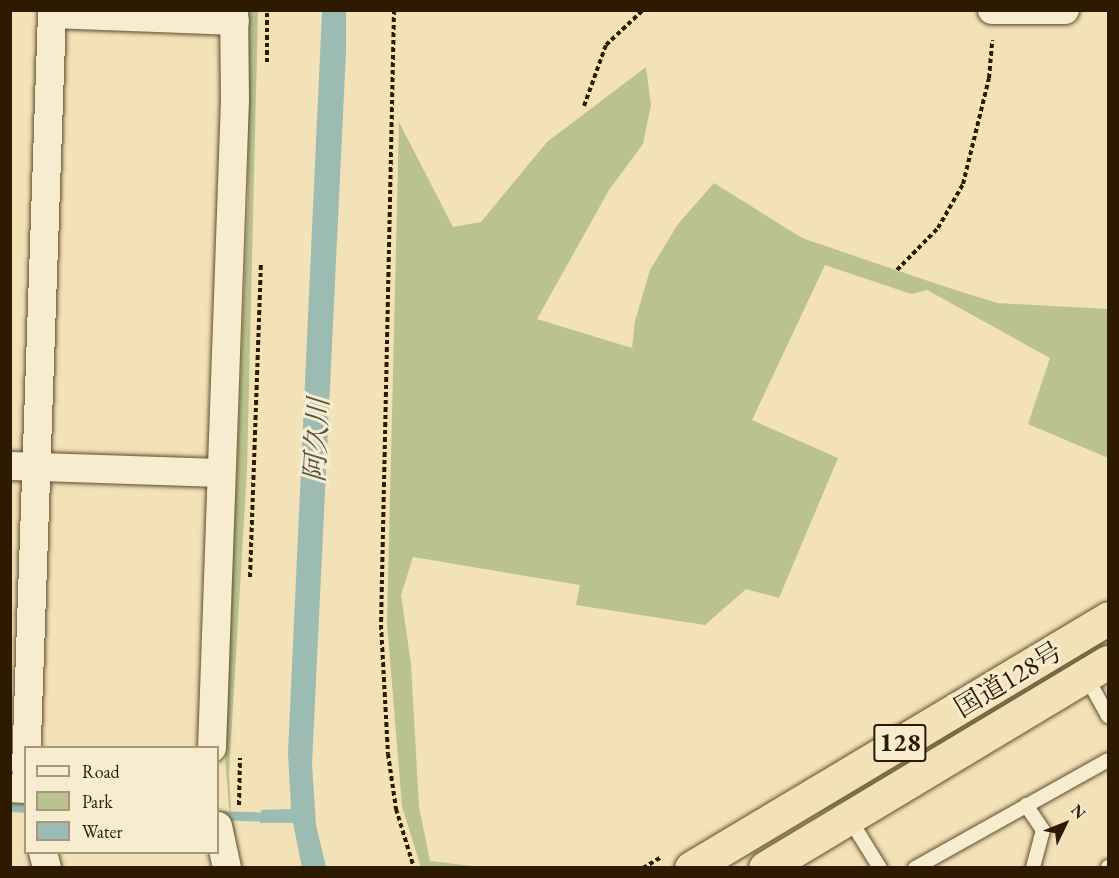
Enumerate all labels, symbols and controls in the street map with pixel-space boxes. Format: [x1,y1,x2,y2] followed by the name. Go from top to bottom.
[297,397,335,483] water label: 阿久川
[948,634,1068,724] street label: 国道128号
[873,720,927,766] road number: 128
[24,746,219,854] legend
[82,760,120,783] text: Road
[82,790,113,813] text: Park
[1035,794,1095,854] north arrow
[1066,799,1091,823] text: N
[82,820,123,843] text: Water

